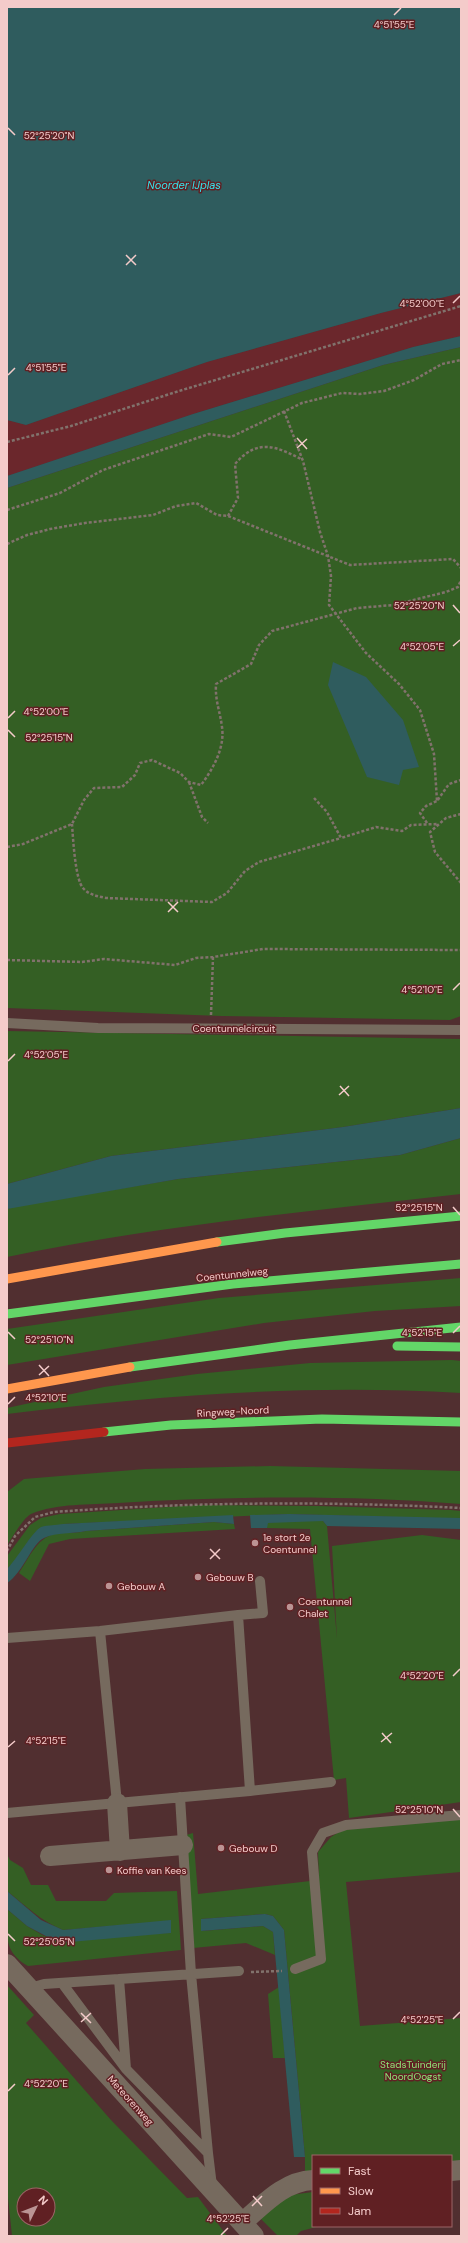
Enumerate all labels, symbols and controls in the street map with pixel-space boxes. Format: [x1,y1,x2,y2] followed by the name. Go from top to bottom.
[374,18,415,31] text: 4°51'55"E
[24,129,74,142] text: 52°25'20"N
[147,178,221,192] water label: Noorder IJplas
[399,297,445,310] text: 4°52'00"E
[26,361,67,374] text: 4°51'55"E
[394,599,444,612] text: 52°25'20"N
[400,640,444,653] text: 4°52'05"E
[23,705,69,718] text: 4°52'00"E
[25,731,73,744] text: 52°25'15"N
[401,983,443,996] text: 4°52'10"E
[193,1022,276,1035] street label: Coentunnelcircuit
[24,1048,68,1061] text: 4°52'05"E
[395,1201,443,1214] text: 52°25'15"N
[195,1264,269,1285] street label: Coentunnelweg
[402,1326,443,1339] text: 4°52'15"E
[25,1333,73,1346] text: 52°25'10"N
[25,1391,67,1404] text: 4°52'10"E
[197,1403,269,1420] street label: Ringweg-Noord
[263,1531,317,1556] place label: 1e stort 2e Coentunnel
[250,1538,260,1548] marker: 1e stort 2e Coentunnel
[206,1571,254,1584] place label: Gebouw B
[193,1572,203,1582] marker: Gebouw B
[117,1580,165,1593] place label: Gebouw A
[104,1581,114,1591] marker: Gebouw A
[298,1595,352,1620] place label: Coentunnel Chalet
[285,1602,295,1612] marker: Coentunnel Chalet
[400,1669,444,1682] text: 4°52'20"E
[26,1734,67,1747] text: 4°52'15"E
[395,1803,443,1816] text: 52°25'10"N
[229,1842,277,1855] place label: Gebouw D
[216,1843,226,1853] marker: Gebouw D
[117,1864,187,1877] place label: Koffie van Kees
[104,1865,114,1875] marker: Koffie van Kees
[24,1935,75,1948] text: 52°25'05"N
[400,2013,444,2026] text: 4°52'25"E
[380,2058,446,2083] park label: StadsTuinderij NoordOogst
[105,2073,157,2128] street label: Meteorenweg
[24,2077,68,2090] text: 4°52'20"E
[312,2155,452,2227] legend
[348,2163,371,2179] text: Fast
[348,2183,374,2199] text: Slow
[16,2187,56,2227] north arrow
[35,2192,51,2208] text: N
[348,2203,371,2219] text: Jam
[206,2212,250,2225] text: 4°52'25"E

